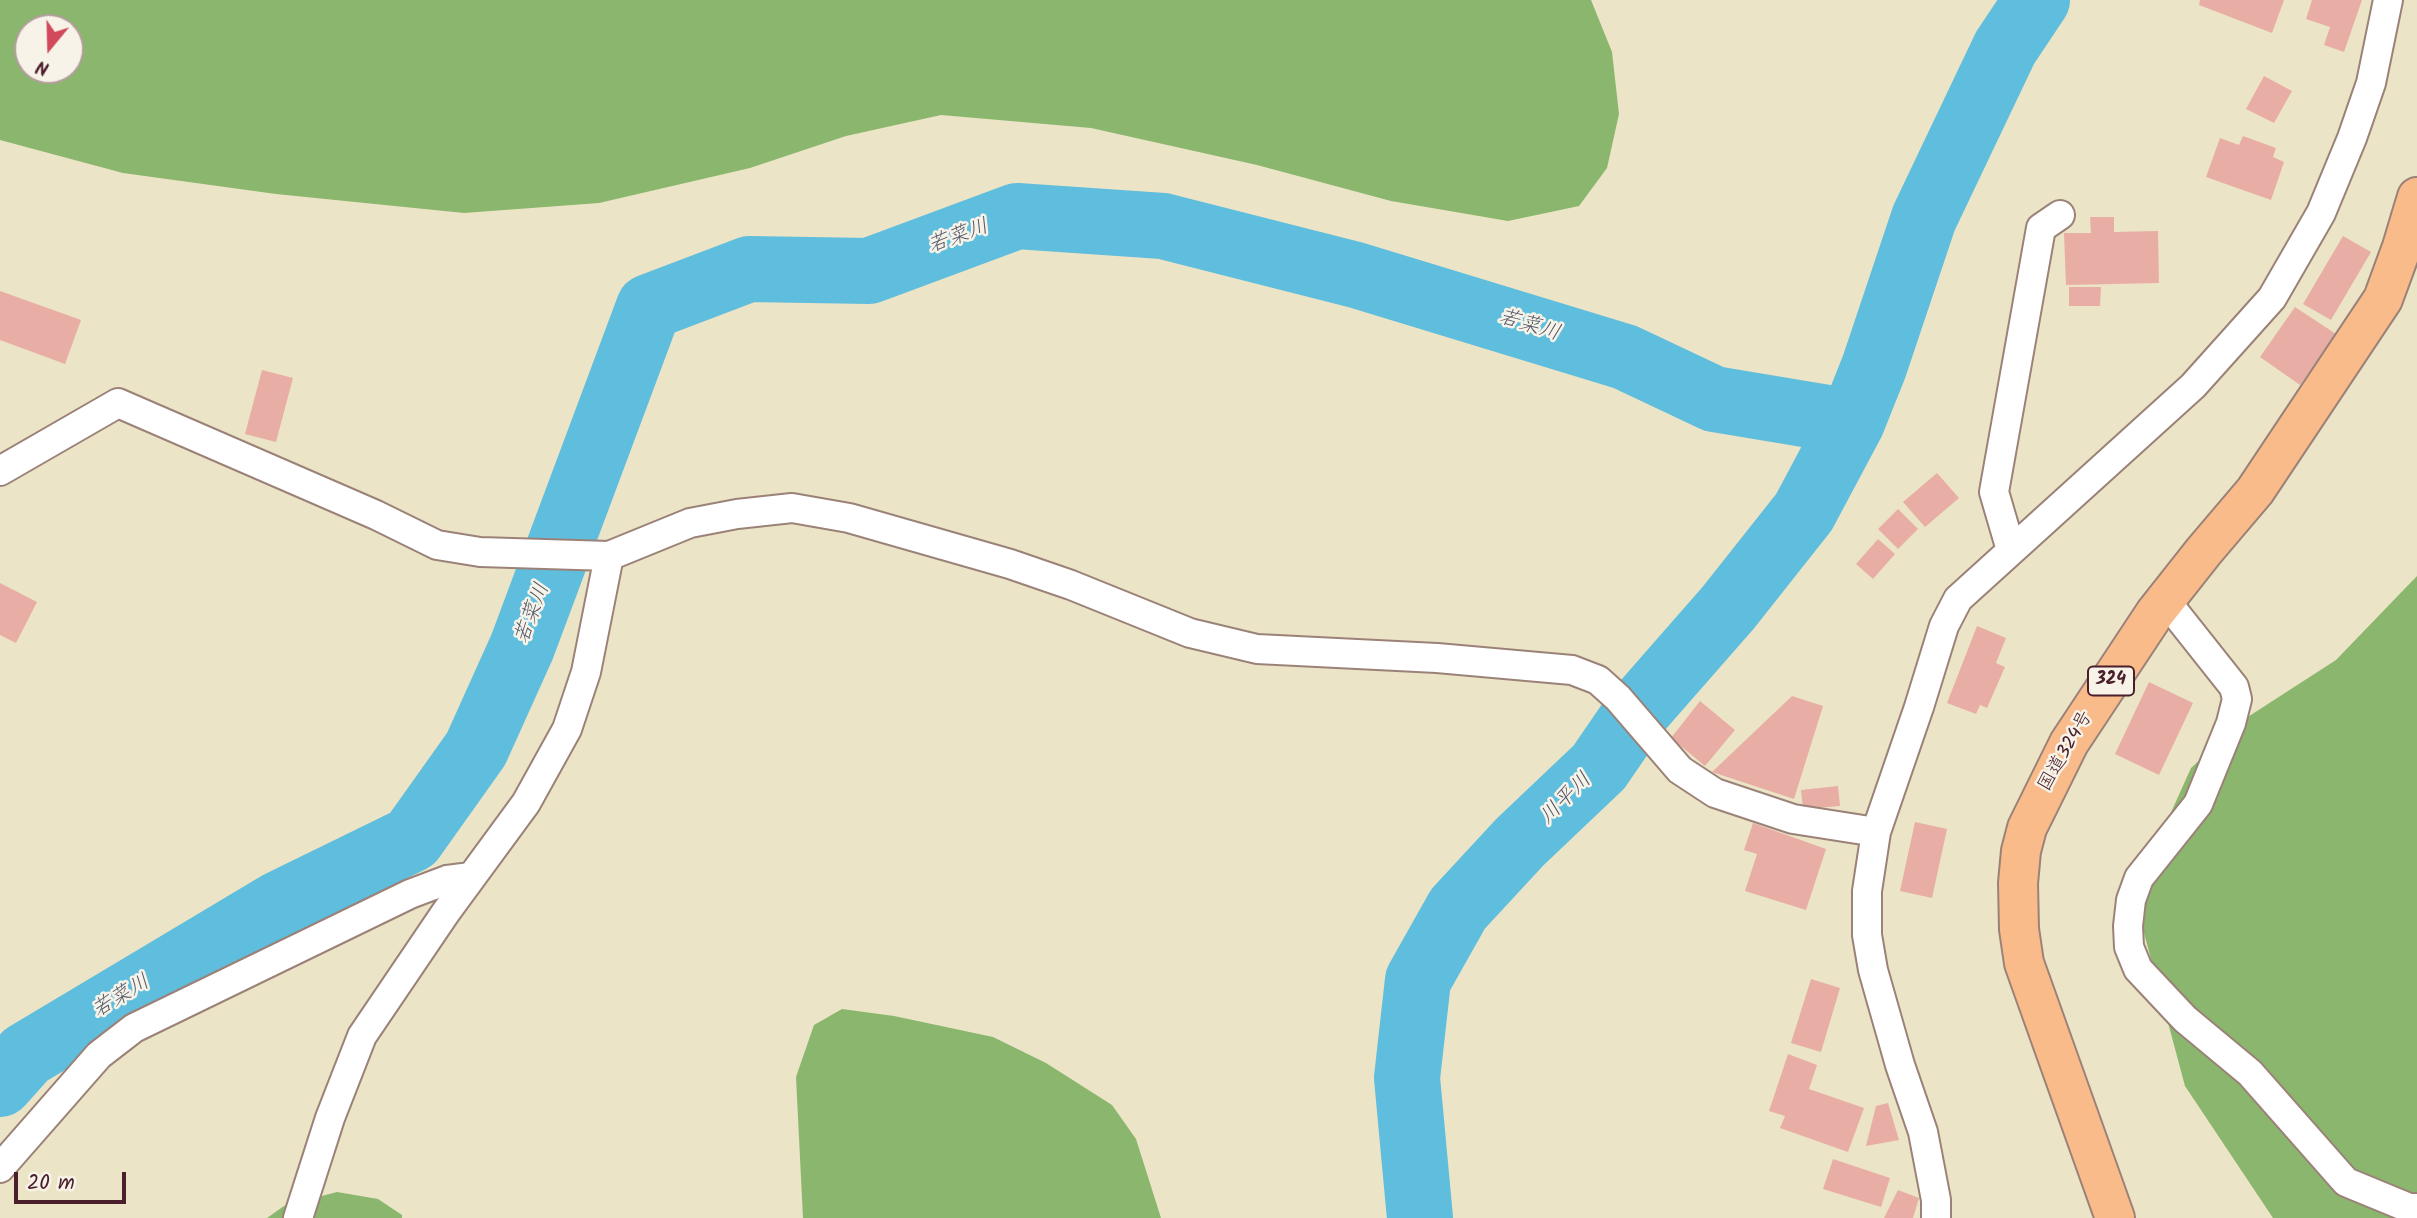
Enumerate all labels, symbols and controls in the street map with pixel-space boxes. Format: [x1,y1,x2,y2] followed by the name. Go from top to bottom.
[14,14,84,84] north arrow
[32,51,53,83] text: N
[925,215,993,261] water label: 若菜川
[1495,306,1563,348] water label: 若菜川
[511,580,557,648] water label: 若菜川
[2088,666,2134,696] road number: 324
[2035,708,2099,796] street label: 国道324号
[1536,769,1598,831] water label: 川平川
[89,971,155,1025] water label: 若菜川
[18,1158,130,1202] scale bar
[27,1167,75,1200] text: 20 m

